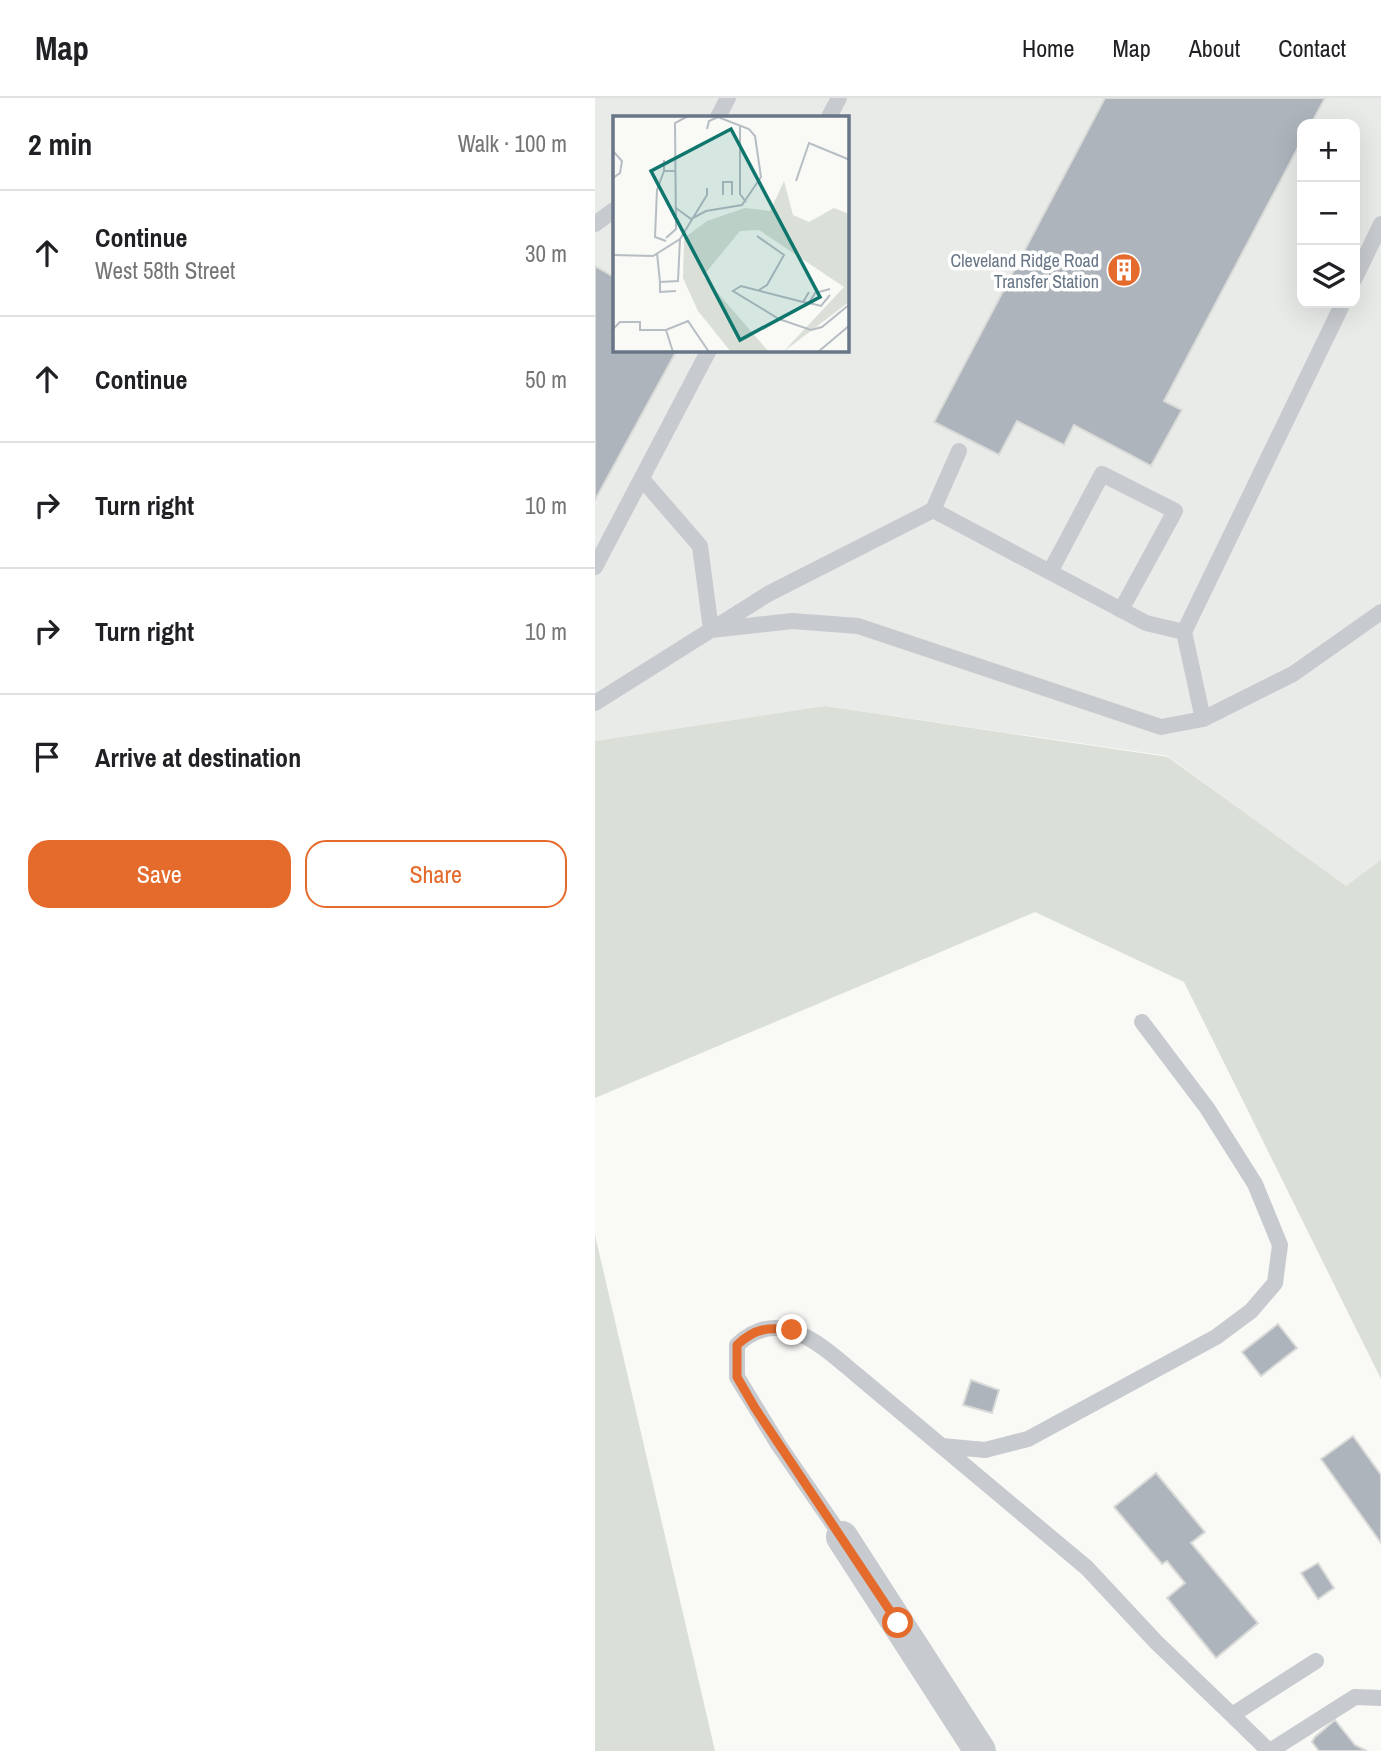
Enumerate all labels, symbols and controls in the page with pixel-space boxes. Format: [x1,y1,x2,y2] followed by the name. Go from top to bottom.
[35,26,89,70] text: Map
[1022,32,1074,64] text: Home
[1112,32,1151,64] text: Map
[1189,32,1240,64] text: About
[1278,32,1346,64] text: Contact
[613,116,849,352] inset map
[1297,119,1360,308] map controls
[1297,119,1360,182] button: +
[28,124,92,164] text: 2 min
[458,128,567,159] text: Walk · 100 m
[1297,182,1360,245] button: −
[95,220,187,255] text: Continue
[28,234,66,272] icon: ahead
[525,238,567,269] text: 30 m
[1297,245,1360,308] button: layers
[951,248,1099,294] place label: Cleveland Ridge Road Transfer Station
[1105,251,1143,289] building icon: Cleveland Ridge Road Transfer Station
[95,255,235,286] text: West 58th Street
[28,360,66,398] icon: ahead
[95,362,187,397] text: Continue
[525,364,567,395] text: 50 m
[28,486,66,524] icon: right
[95,488,194,523] text: Turn right
[525,490,567,521] text: 10 m
[28,612,66,650] icon: right
[95,614,194,649] text: Turn right
[525,616,567,647] text: 10 m
[28,738,66,776] icon: arrive
[95,740,301,775] text: Arrive at destination
[28,840,291,908] button: Save
[305,840,567,908] button: Share
[776,1314,807,1345] route end
[882,1607,913,1638] route start

